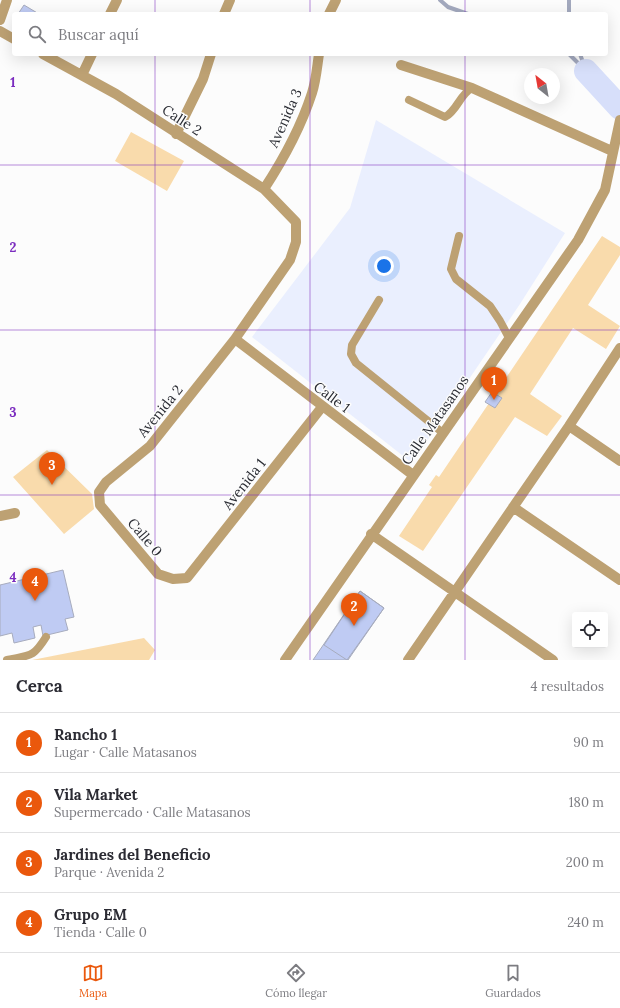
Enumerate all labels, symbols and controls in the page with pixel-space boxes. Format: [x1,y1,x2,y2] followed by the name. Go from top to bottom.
[12,12,608,56] search box
[26,23,48,45] icon: search
[58,25,139,44] text: Buscar aquí
[524,68,560,104] north arrow
[10,74,16,91] text: 1
[264,86,306,151] street label: Avenida 3
[159,101,205,139] street label: Calle 2
[10,239,17,256] text: 2
[374,256,394,276] your location
[481,367,507,400] pin: 1
[397,372,473,468] street label: Calle Matasanos
[310,377,354,417] street label: Calle 1
[133,381,187,442] street label: Avenida 2
[9,404,17,421] text: 3
[39,452,65,485] pin: 3
[218,455,270,514] street label: Avenida 1
[124,514,166,560] street label: Calle 0
[22,568,48,601] pin: 4
[9,569,17,586] text: 4
[341,593,367,626] pin: 2
[572,612,608,648] map controls
[572,612,608,648] button: locate
[16,675,63,697] text: Cerca
[530,678,604,695] text: 4 resultados
[54,725,117,744] text: Rancho 1
[26,734,32,751] text: 1
[573,734,604,751] text: 90 m
[54,744,197,761] text: Lugar · Calle Matasanos
[54,785,138,804] text: Vila Market
[26,794,32,811] text: 2
[569,794,604,811] text: 180 m
[54,804,251,821] text: Supermercado · Calle Matasanos
[54,845,210,864] text: Jardines del Beneficio
[25,854,33,871] text: 3
[566,854,604,871] text: 200 m
[54,864,164,881] text: Parque · Avenida 2
[54,905,127,924] text: Grupo EM
[25,914,33,931] text: 4
[567,914,604,931] text: 240 m
[54,924,147,941] text: Tienda · Calle 0
[79,962,107,1000] tab: Mapa
[265,962,327,1000] tab: Cómo llegar
[485,962,541,1000] tab: Guardados

